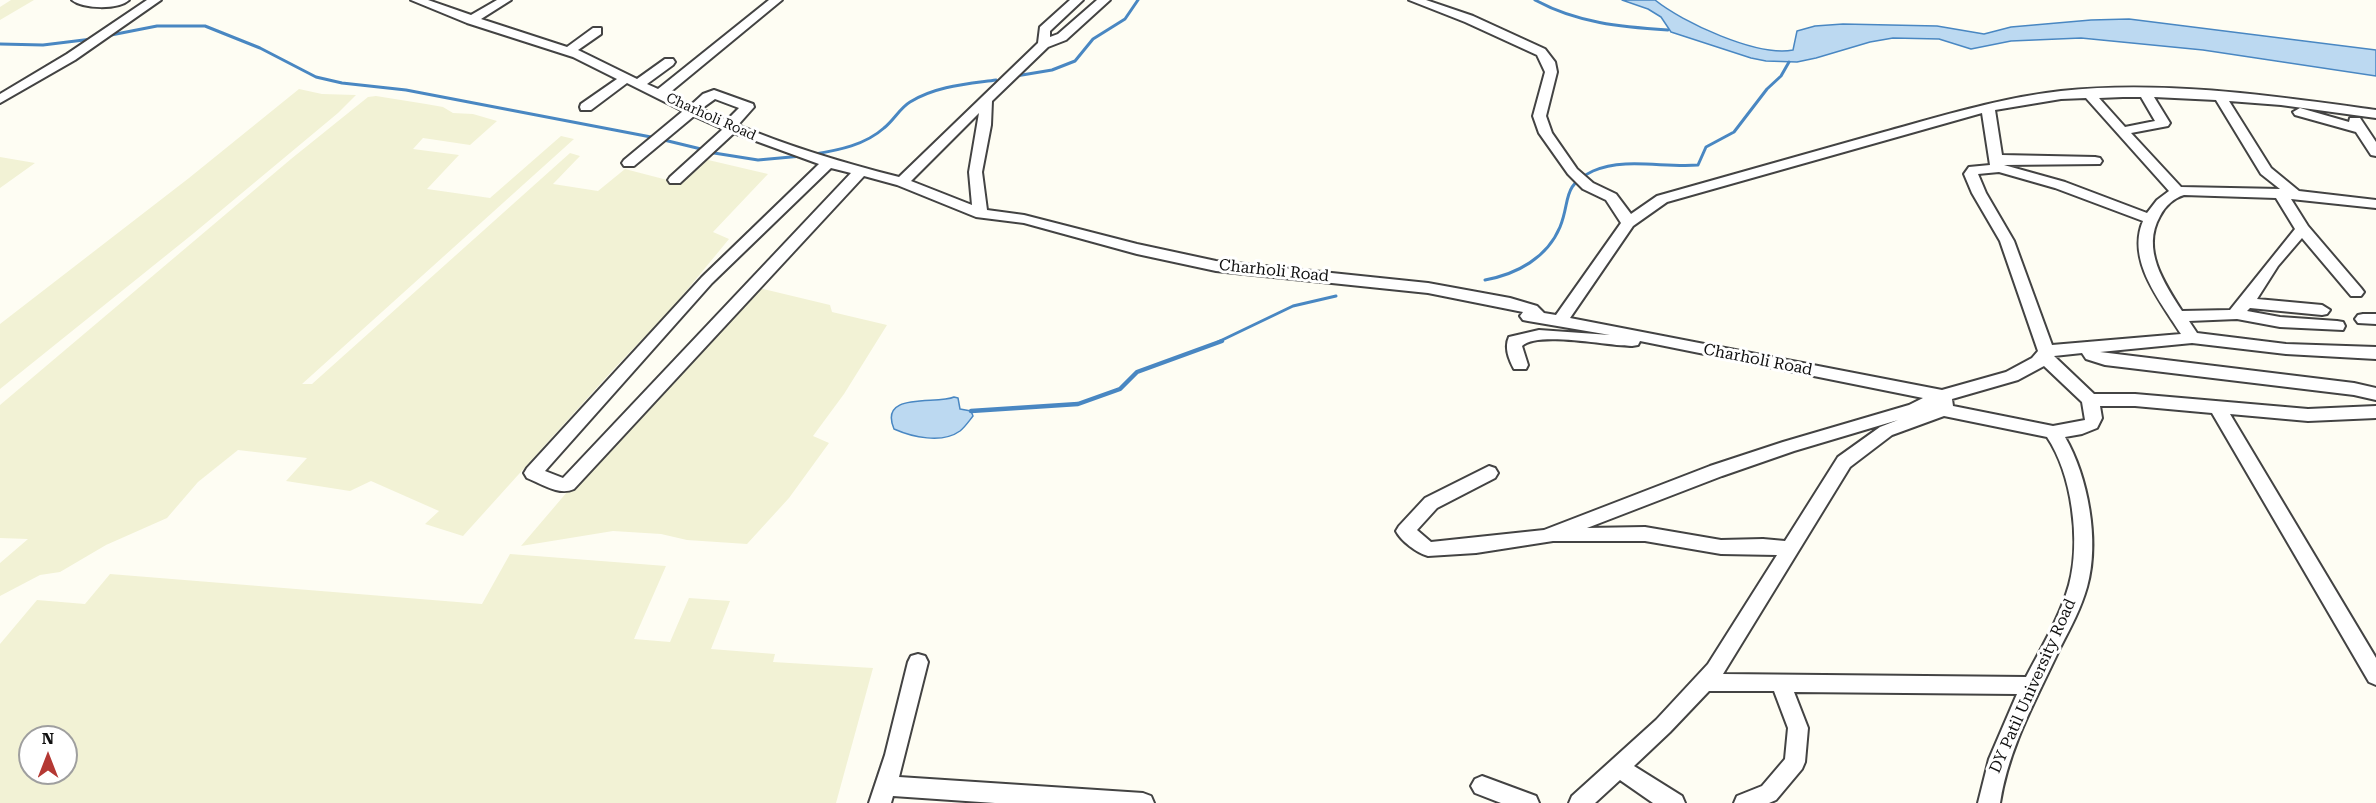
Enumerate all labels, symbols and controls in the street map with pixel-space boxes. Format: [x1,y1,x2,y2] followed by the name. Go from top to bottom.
[663,90,759,144] street label: Charholi Road
[1218,256,1330,286] street label: Charholi Road
[1702,340,1814,380] street label: Charholi Road
[1986,596,2080,776] street label: DY Patil University Road
[18,725,78,785] north arrow
[42,729,54,748] text: N

